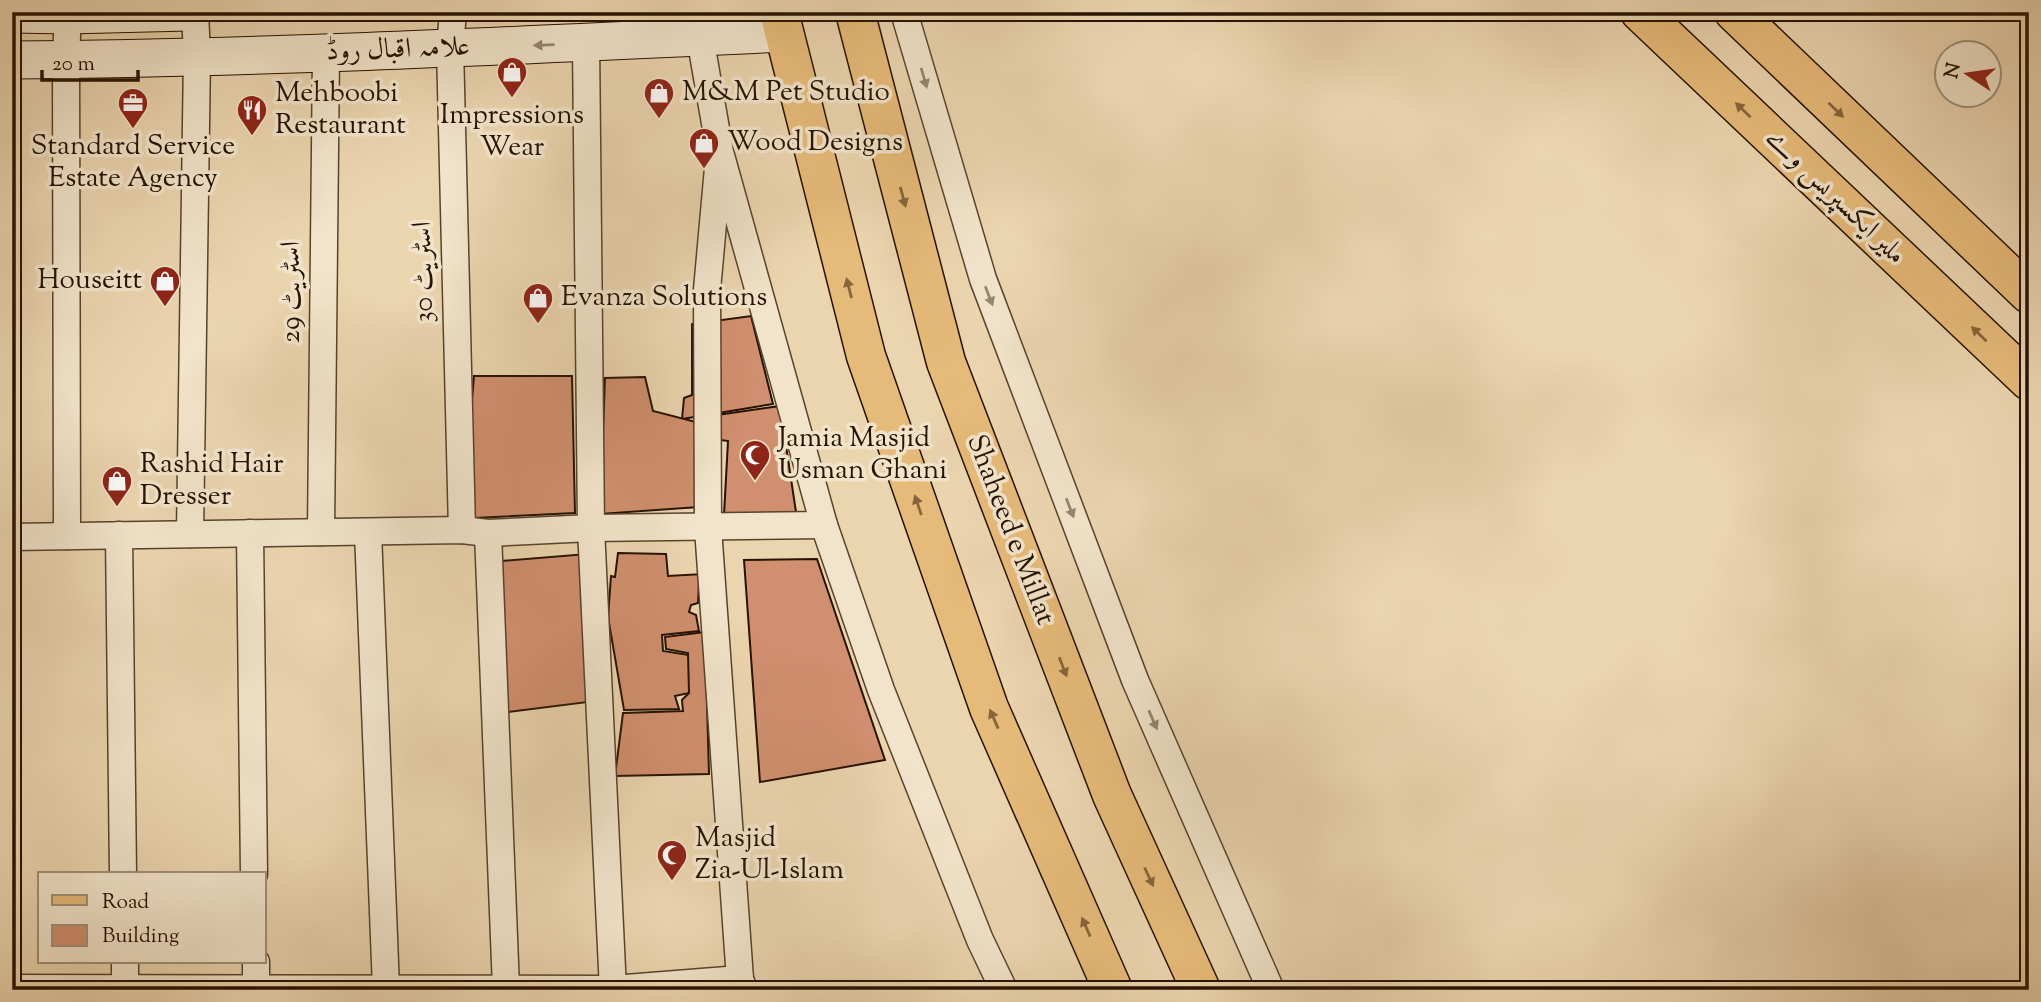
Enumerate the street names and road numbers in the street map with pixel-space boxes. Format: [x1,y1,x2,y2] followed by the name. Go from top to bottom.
[325,28,471,72] street label: علامہ اقبال روڈ
[1756,119,1914,275] street label: ملیر ایکسپریس وے
[403,221,445,323] street label: اسٹریٹ 30
[272,241,312,343] street label: اسٹریٹ 29
[955,429,1065,631] street label: Shaheed e Millat

